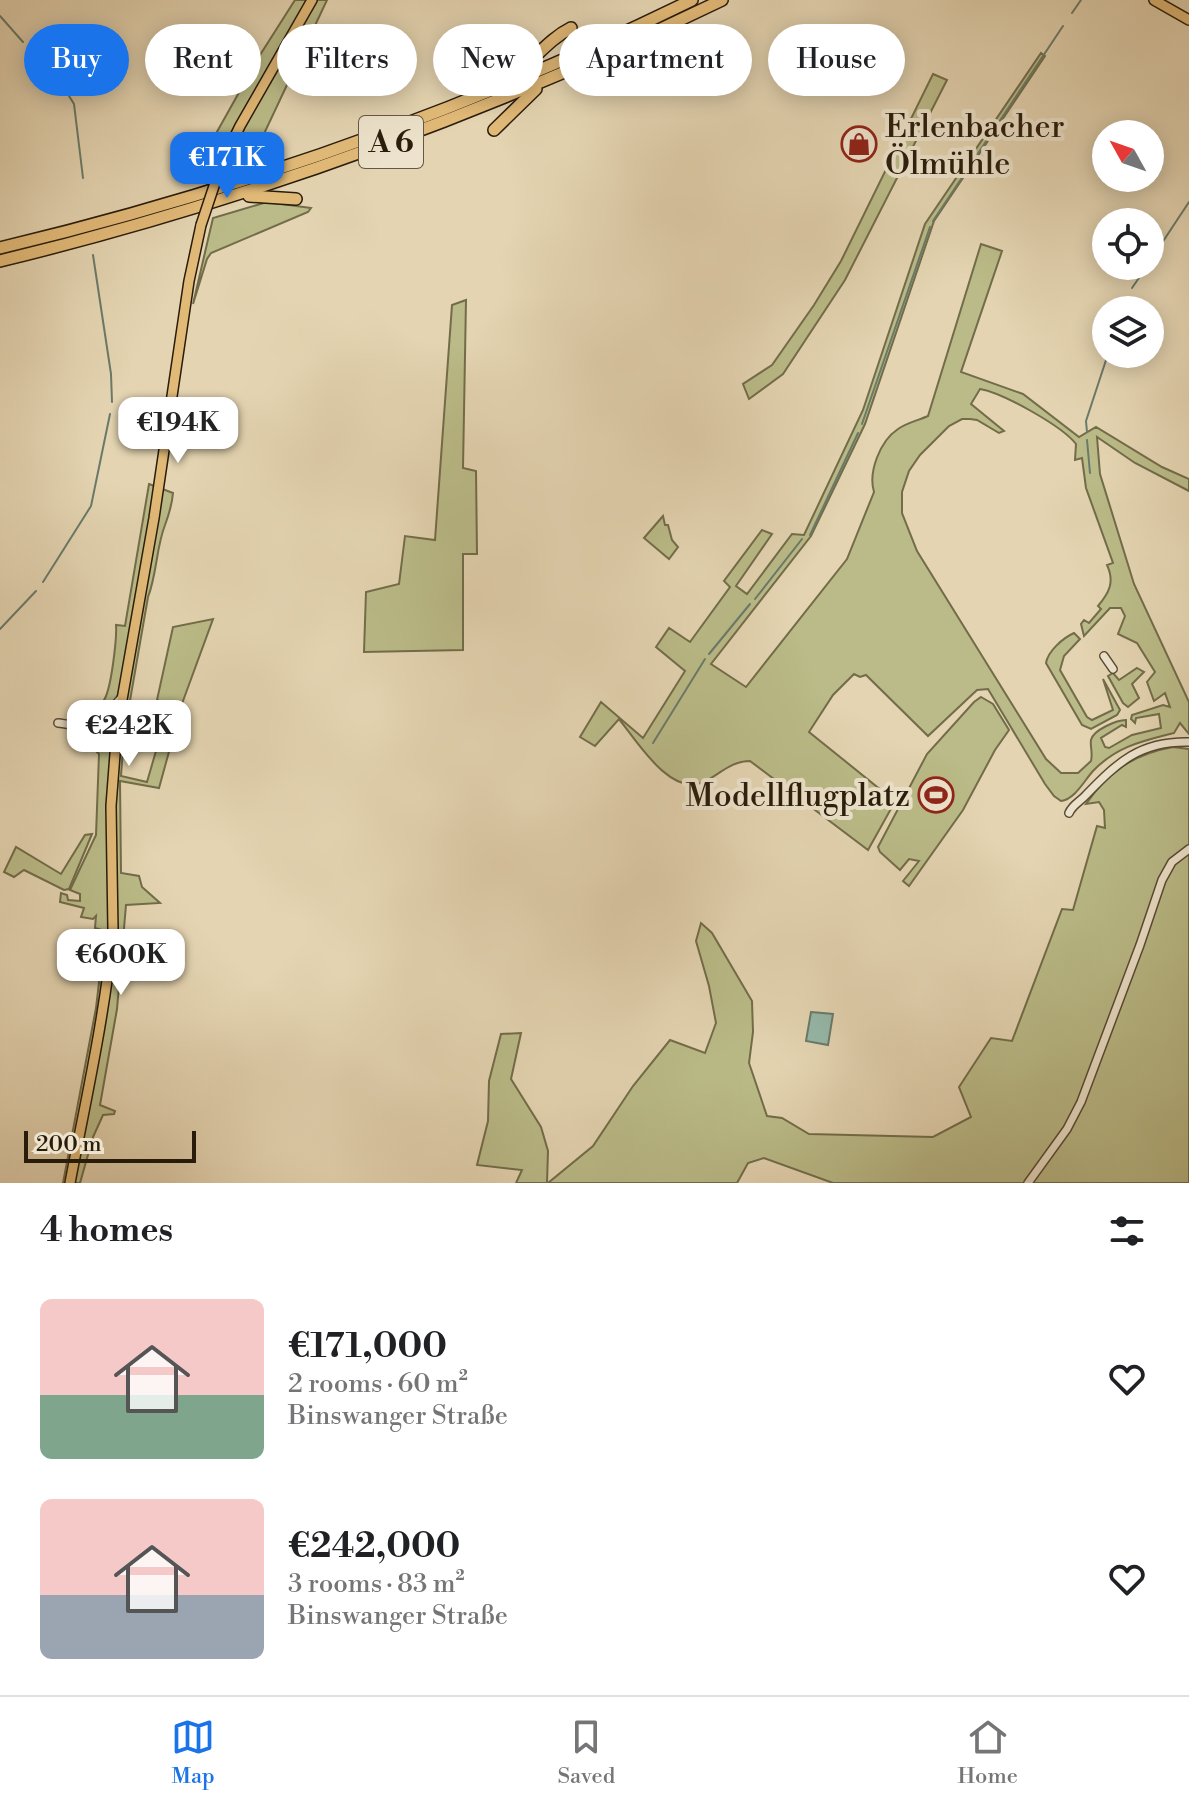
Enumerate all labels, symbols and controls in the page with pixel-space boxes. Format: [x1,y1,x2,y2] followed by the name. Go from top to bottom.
[24,24,129,96] chip: Buy
[145,24,261,96] chip: Rent
[277,24,417,96] chip: Filters
[433,24,543,96] chip: New
[559,24,752,96] chip: Apartment
[768,24,905,96] chip: House
[885,107,1065,184] place label: Erlenbacher Ölmühle
[359,116,423,168] road number: A 6
[1092,120,1164,192] north arrow
[1092,120,1164,368] map controls
[840,125,878,163] shop icon: Erlenbacher Ölmühle
[171,132,283,200] pin: €171K
[188,142,266,174] text: €171K
[1092,208,1164,280] button: locate
[1092,296,1164,368] button: layers
[122,397,234,465] pin: €194K
[136,407,220,439] text: €194K
[73,700,185,768] pin: €242K
[85,710,173,742] text: €242K
[686,776,910,816] place label: Modellflugplatz
[917,776,955,814] sports icon: Modellflugplatz
[65,929,177,997] pin: €600K
[75,939,167,971] text: €600K
[24,1127,196,1163] scale bar
[36,1131,102,1158] text: 200 m
[1105,1209,1149,1253] icon: filters
[40,1210,173,1252] text: 4 homes
[288,1326,447,1368] text: €171,000
[104,1331,200,1427] icon: home
[1105,1357,1149,1401] icon: heart
[288,1368,468,1400] text: 2 rooms · 60 m²
[288,1400,508,1432] text: Binswanger Straße
[288,1526,460,1568] text: €242,000
[104,1531,200,1627] icon: home
[1105,1557,1149,1601] icon: heart
[288,1568,465,1600] text: 3 rooms · 83 m²
[288,1600,508,1632] text: Binswanger Straße
[171,1715,215,1790] tab: Map
[557,1715,615,1790] tab: Saved
[957,1715,1018,1790] tab: Home

